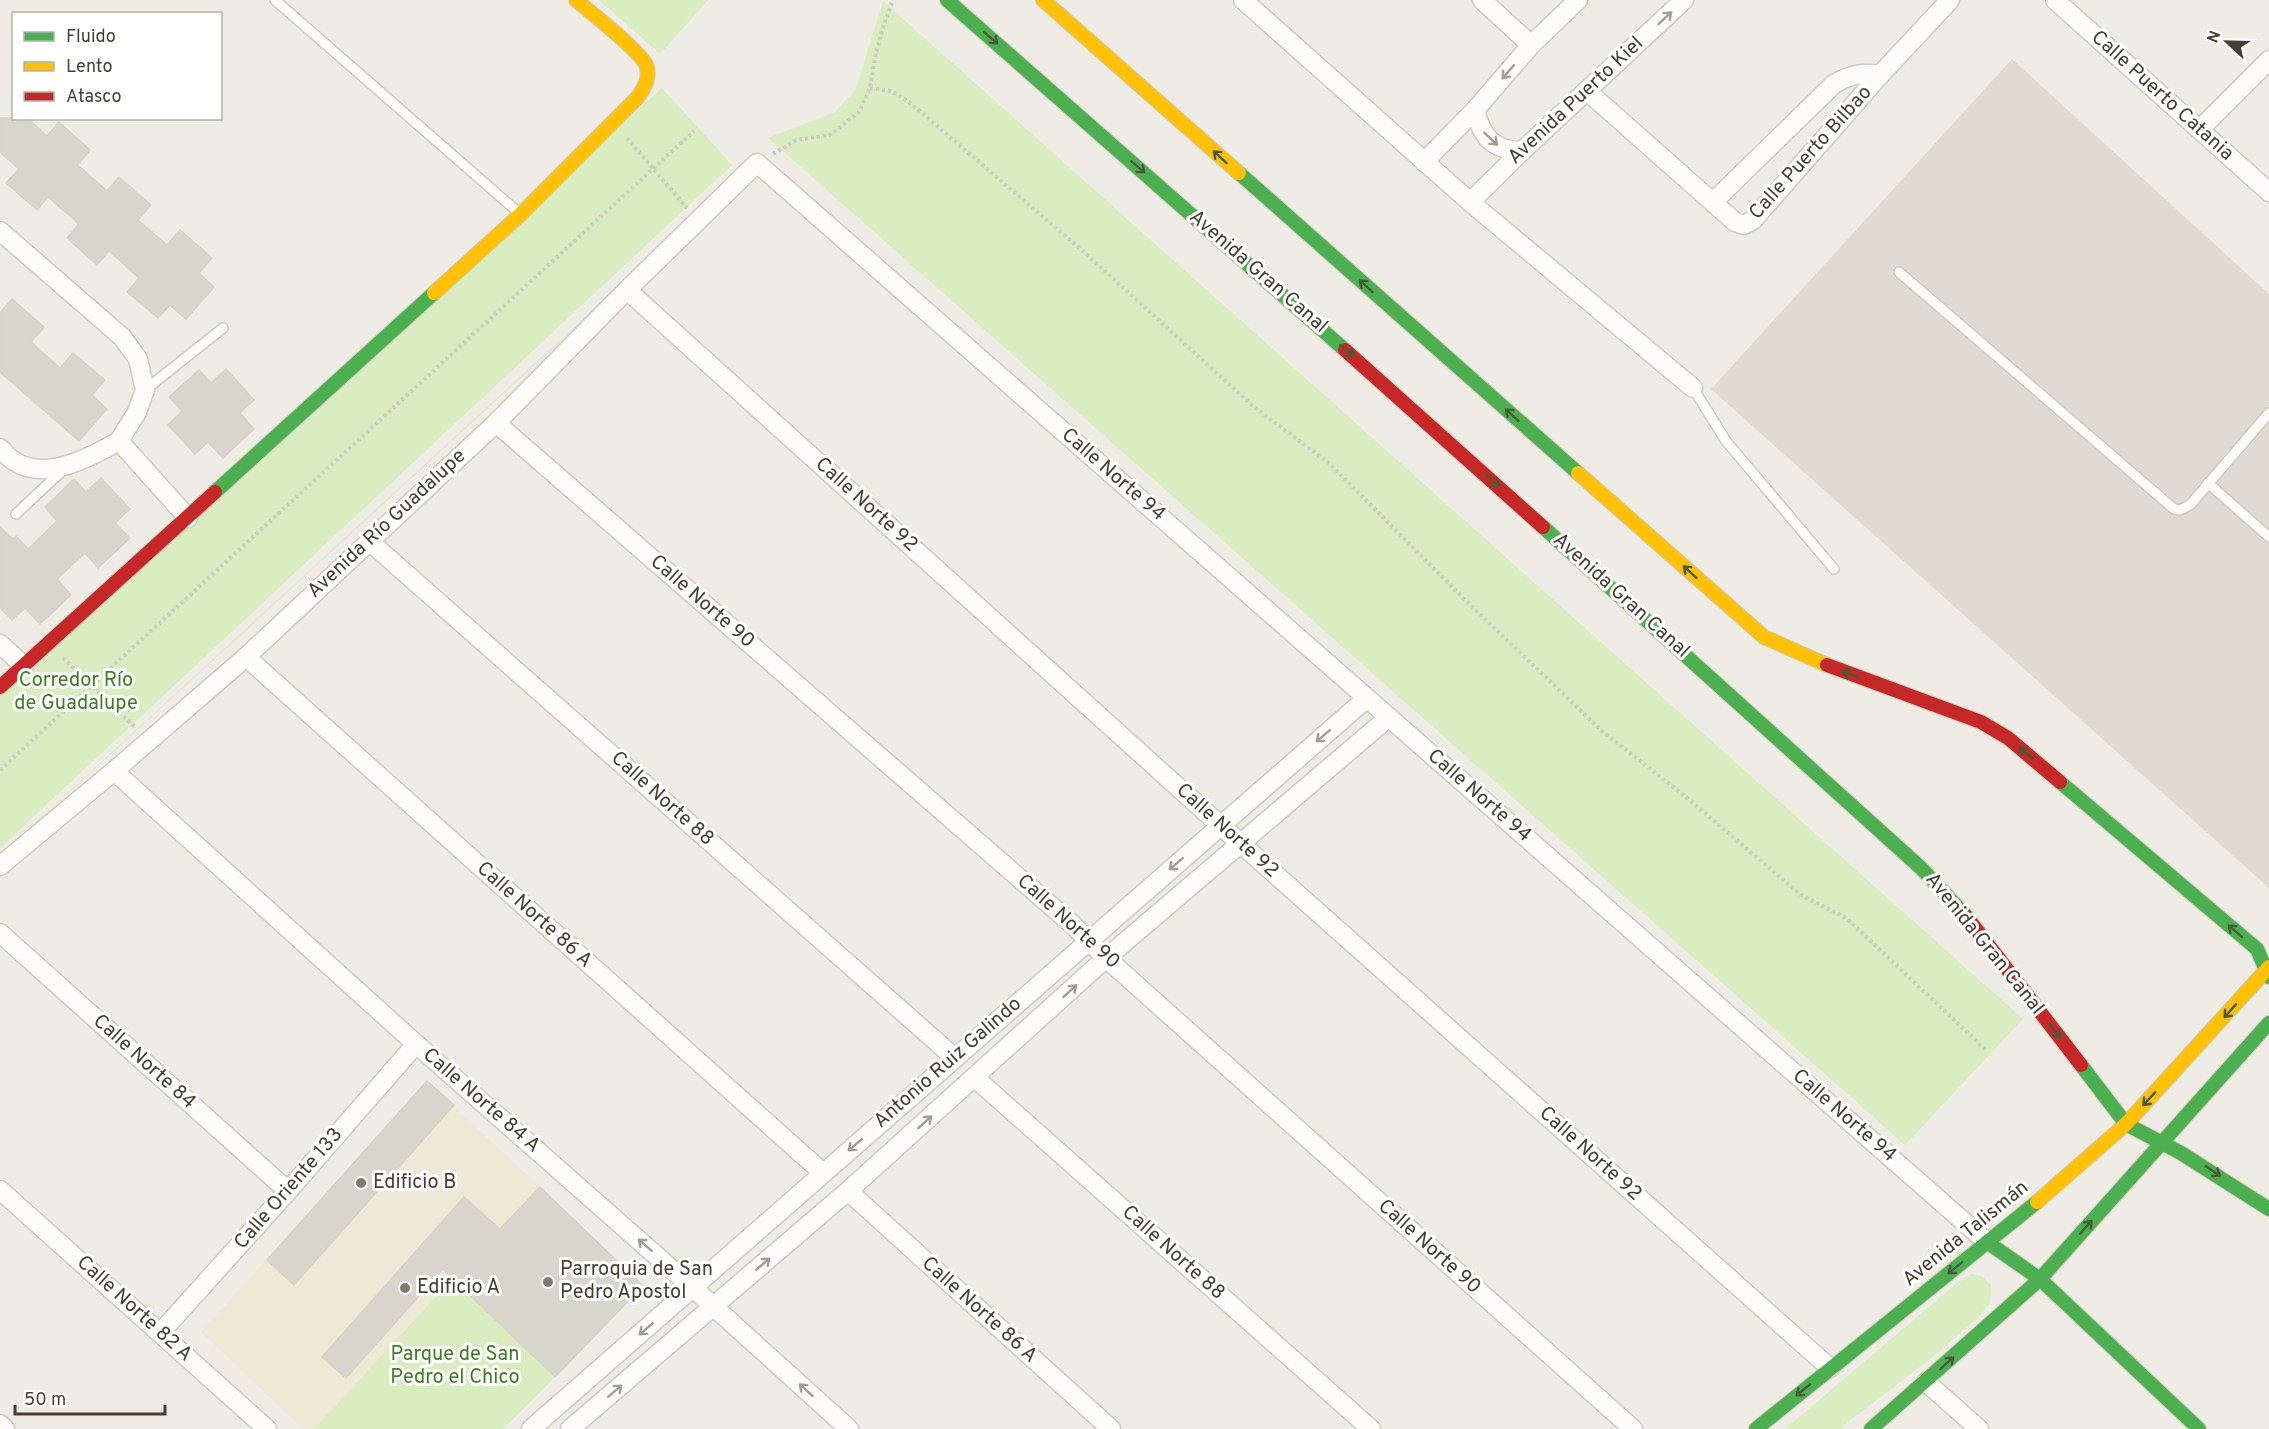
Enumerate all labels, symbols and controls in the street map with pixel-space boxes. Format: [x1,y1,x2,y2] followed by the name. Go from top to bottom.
[1657,11,1672,25] one-way arrow
[12,12,222,120] legend
[2197,12,2257,72] north arrow
[2085,25,2239,167] street label: Calle Puerto Catania
[66,26,116,49] text: Fluido
[2204,28,2226,46] text: N
[1503,31,1649,171] street label: Avenida Puerto Kiel
[983,32,999,45] one-way arrow
[66,56,112,79] text: Lento
[1501,64,1515,79] one-way arrow
[1744,80,1878,226] street label: Calle Puerto Bilbao
[66,86,122,109] text: Atasco
[1483,132,1498,147] one-way arrow
[1213,150,1228,164] one-way arrow
[1130,160,1146,173] one-way arrow
[1183,205,1333,339] street label: Avenida Gran Canal
[1359,279,1374,293] one-way arrow
[1339,344,1354,358] one-way arrow
[1505,408,1520,422] one-way arrow
[1055,423,1171,527] street label: Calle Norte 94
[302,444,472,604] street label: Avenida Río Guadalupe
[809,452,923,558] street label: Calle Norte 92
[1485,474,1500,488] one-way arrow
[1547,528,1695,664] street label: Avenida Gran Canal
[644,549,760,655] street label: Calle Norte 90
[1683,565,1698,579] one-way arrow
[1841,667,1860,678] one-way arrow
[14,668,138,717] park label: Corredor Río de Guadalupe
[1316,729,1331,743] one-way arrow
[1421,744,1537,848] street label: Calle Norte 94
[605,746,719,852] street label: Calle Norte 88
[2019,747,2035,760] one-way arrow
[1170,778,1284,884] street label: Calle Norte 92
[471,856,597,974] street label: Calle Norte 86 A
[1169,857,1184,871] one-way arrow
[1919,868,2049,1020] street label: Avenida Gran Canal
[1011,869,1125,975] street label: Calle Norte 90
[2228,924,2243,938] one-way arrow
[1062,984,1077,998] one-way arrow
[869,992,1027,1134] street label: Antonio Ruiz Galindo
[2223,1003,2237,1018] one-way arrow
[87,1009,201,1115] street label: Calle Norte 84
[2049,1023,2061,1039] one-way arrow
[417,1043,545,1159] street label: Calle Norte 84 A
[1786,1064,1902,1168] street label: Calle Norte 94
[2142,1092,2157,1107] one-way arrow
[1533,1101,1647,1207] street label: Calle Norte 92
[918,1115,933,1129] one-way arrow
[229,1123,349,1255] street label: Calle Oriente 133
[848,1138,863,1152] one-way arrow
[2204,1165,2221,1177] one-way arrow
[373,1170,456,1196] place label: Edificio B
[1898,1175,2034,1293] street label: Avenida Talismán
[354,1176,368,1190] marker: Edificio B
[1372,1194,1486,1300] street label: Calle Norte 90
[1116,1200,1230,1306] street label: Calle Norte 88
[2079,1220,2093,1235] one-way arrow
[637,1239,653,1252] one-way arrow
[71,1250,197,1368] street label: Calle Norte 82 A
[916,1251,1042,1369] street label: Calle Norte 86 A
[560,1257,713,1306] place label: Parroquia de San Pedro Apostol
[755,1257,770,1271] one-way arrow
[1947,1262,1963,1275] one-way arrow
[417,1275,500,1301] place label: Edificio A
[541,1275,555,1289] marker: Parroquia de San Pedro Apostol
[398,1281,412,1295] marker: Edificio A
[639,1322,654,1336] one-way arrow
[390,1342,520,1391] park label: Parque de San Pedro el Chico
[1939,1356,1954,1370] one-way arrow
[15,1378,165,1416] scale bar
[799,1383,814,1397] one-way arrow
[607,1384,622,1398] one-way arrow
[1795,1384,1811,1397] one-way arrow
[24,1389,66,1412] text: 50 m

